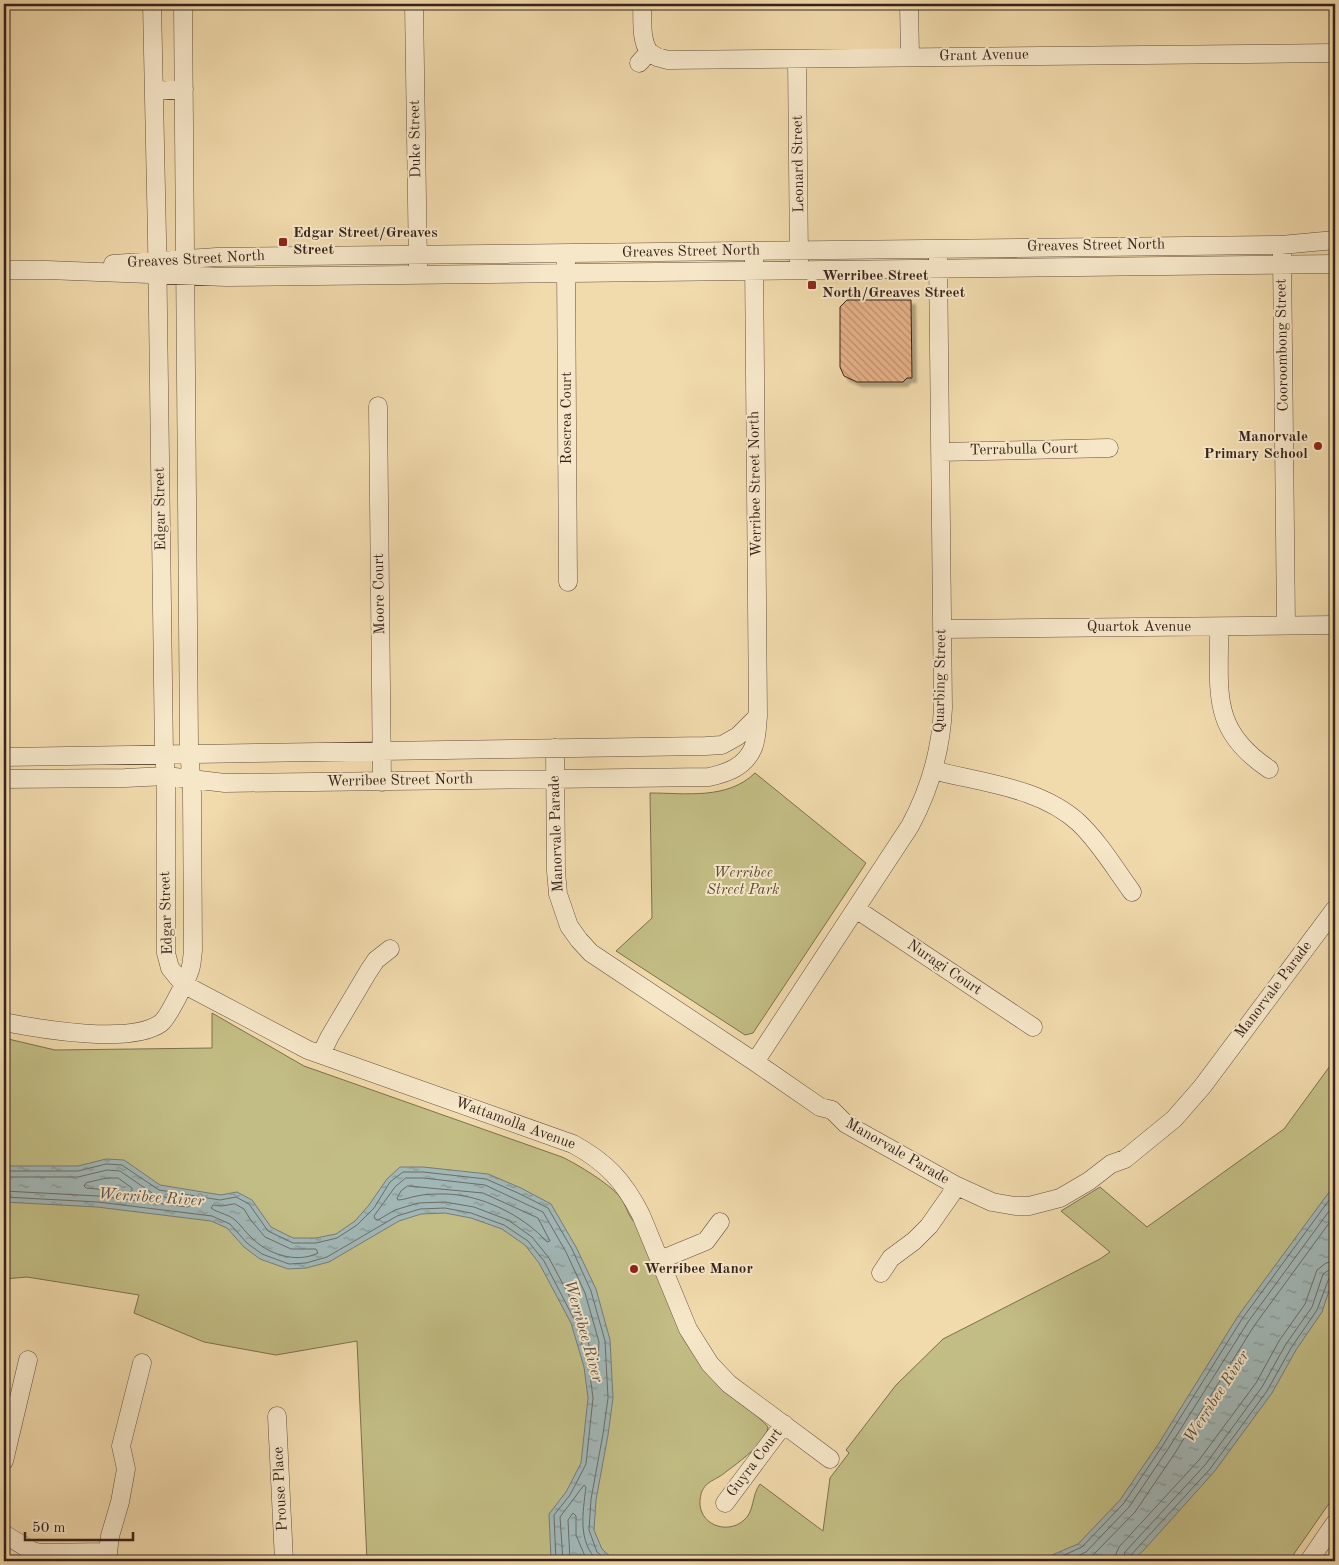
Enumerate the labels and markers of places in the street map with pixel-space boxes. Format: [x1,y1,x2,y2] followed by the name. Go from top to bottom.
[293,226,438,258] place label: Edgar Street/Greaves Street
[277,236,289,248] marker: Edgar Street/Greaves Street
[822,269,966,301] place label: Werribee Street North/Greaves Street
[806,279,818,291] marker: Werribee Street North/Greaves Street
[1204,430,1308,462] place label: Manorvale Primary School
[1312,440,1324,452] marker: Manorvale Primary School
[644,1262,753,1277] place label: Werribee Manor
[628,1263,640,1275] marker: Werribee Manor

